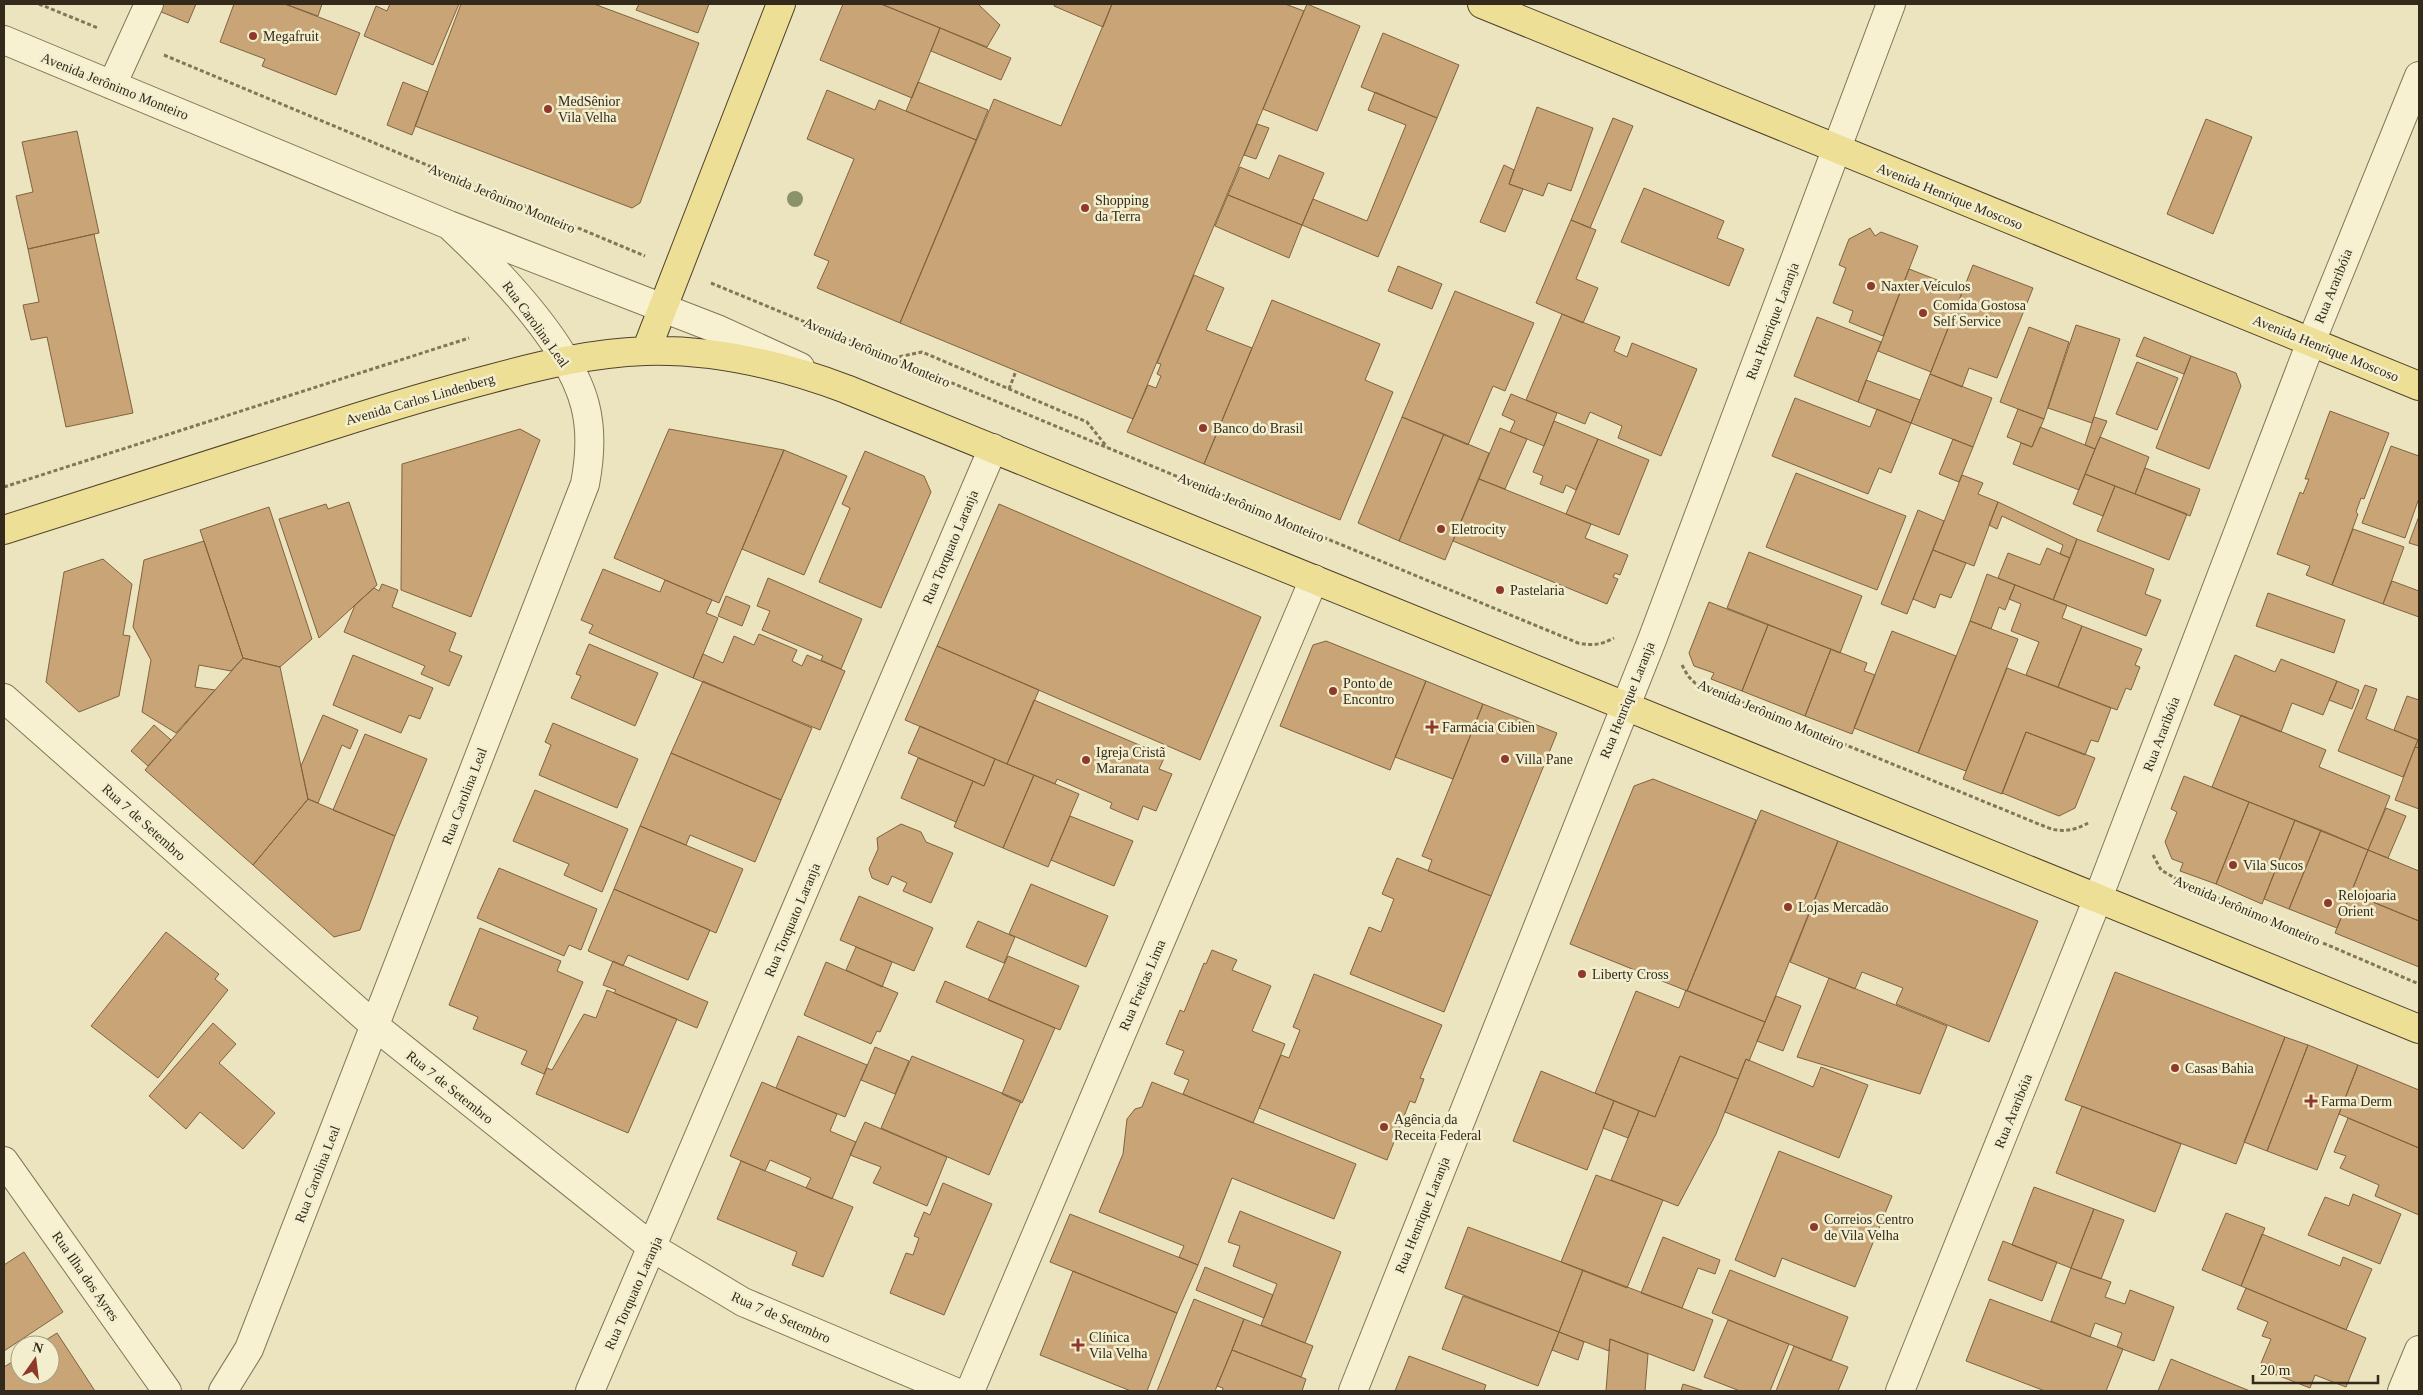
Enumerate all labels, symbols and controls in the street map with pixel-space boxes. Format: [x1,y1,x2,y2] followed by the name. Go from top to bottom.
[263,29,319,44] place label: Megafruit
[247,30,259,42] marker: Megafruit
[39,50,191,123] street label: Avenida Jerônimo Monteiro
[558,94,621,125] place label: MedSênior Vila Velha
[542,103,554,115] marker: MedSênior Vila Velha
[1875,160,2025,233] street label: Avenida Henrique Moscoso
[426,161,577,236] street label: Avenida Jerônimo Monteiro
[1095,193,1149,224] place label: Shopping da Terra
[1079,202,1091,214] marker: Shopping da Terra
[2312,246,2355,326] street label: Rua Araribóia
[1743,260,1802,382] street label: Rua Henrique Laranja
[499,278,572,370] street label: Rua Carolina Leal
[1881,279,1971,294] place label: Naxter Veículos
[1865,280,1877,292] marker: Naxter Veículos
[1933,298,2027,329] place label: Comida Gostosa Self Service
[1917,307,1929,319] marker: Comida Gostosa Self Service
[2251,312,2401,385] street label: Avenida Henrique Moscoso
[801,315,952,390] street label: Avenida Jerônimo Monteiro
[344,371,496,428] street label: Avenida Carlos Lindenberg
[1213,421,1303,436] place label: Banco do Brasil
[1197,422,1209,434] marker: Banco do Brasil
[1175,470,1326,545] street label: Avenida Jerônimo Monteiro
[920,487,982,606] street label: Rua Torquato Laranja
[1451,522,1506,537] place label: Eletrocity
[1435,523,1447,535] marker: Eletrocity
[1510,583,1565,598] place label: Pastelaria
[1494,584,1506,596] marker: Pastelaria
[1597,639,1658,761] street label: Rua Henrique Laranja
[1343,676,1394,707] place label: Ponto de Encontro
[1695,677,1846,752] street label: Avenida Jerônimo Monteiro
[1327,685,1339,697] marker: Ponto de Encontro
[2140,694,2183,774] street label: Rua Araribóia
[1442,720,1535,735] place label: Farmácia Cibien
[1426,721,1438,733] marker: Farmácia Cibien
[439,745,490,847] street label: Rua Carolina Leal
[1096,745,1166,776] place label: Igreja Cristã Maranata
[1515,752,1573,767] place label: Villa Pane
[1499,753,1511,765] marker: Villa Pane
[1080,754,1092,766] marker: Igreja Cristã Maranata
[99,781,188,864] street label: Rua 7 de Setembro
[2243,858,2303,873] place label: Vila Sucos
[2227,859,2239,871] marker: Vila Sucos
[762,860,824,979] street label: Rua Torquato Laranja
[2171,873,2322,948] street label: Avenida Jerônimo Monteiro
[2338,888,2397,919] place label: Relojoaria Orient
[2322,897,2334,909] marker: Relojoaria Orient
[1798,900,1889,915] place label: Lojas Mercadão
[1782,901,1794,913] marker: Lojas Mercadão
[1117,937,1169,1033] street label: Rua Freitas Lima
[1592,967,1669,982] place label: Liberty Cross
[1576,968,1588,980] marker: Liberty Cross
[403,1048,496,1127] street label: Rua 7 de Setembro
[2185,1061,2255,1076] place label: Casas Bahia
[2169,1062,2181,1074] marker: Casas Bahia
[1992,1071,2035,1151] street label: Rua Araribóia
[2321,1094,2392,1109] place label: Farma Derm
[2305,1095,2317,1107] marker: Farma Derm
[1394,1112,1482,1143] place label: Agência da Receita Federal
[1378,1121,1390,1133] marker: Agência da Receita Federal
[292,1123,343,1225] street label: Rua Carolina Leal
[1392,1154,1453,1276] street label: Rua Henrique Laranja
[1824,1212,1914,1243] place label: Correios Centro de Vila Velha
[1808,1221,1820,1233] marker: Correios Centro de Vila Velha
[49,1229,122,1324] street label: Rua Ilha dos Ayres
[602,1234,666,1352] street label: Rua Torquato Laranja
[729,1289,833,1346] street label: Rua 7 de Setembro
[1089,1330,1148,1361] place label: Clínica Vila Velha
[10,1335,60,1385] north arrow
[1071,1338,1085,1352] marker: Clínica Vila Velha
[31,1339,45,1356] text: N
[2253,1352,2378,1384] scale bar
[2260,1362,2291,1378] text: 20 m

